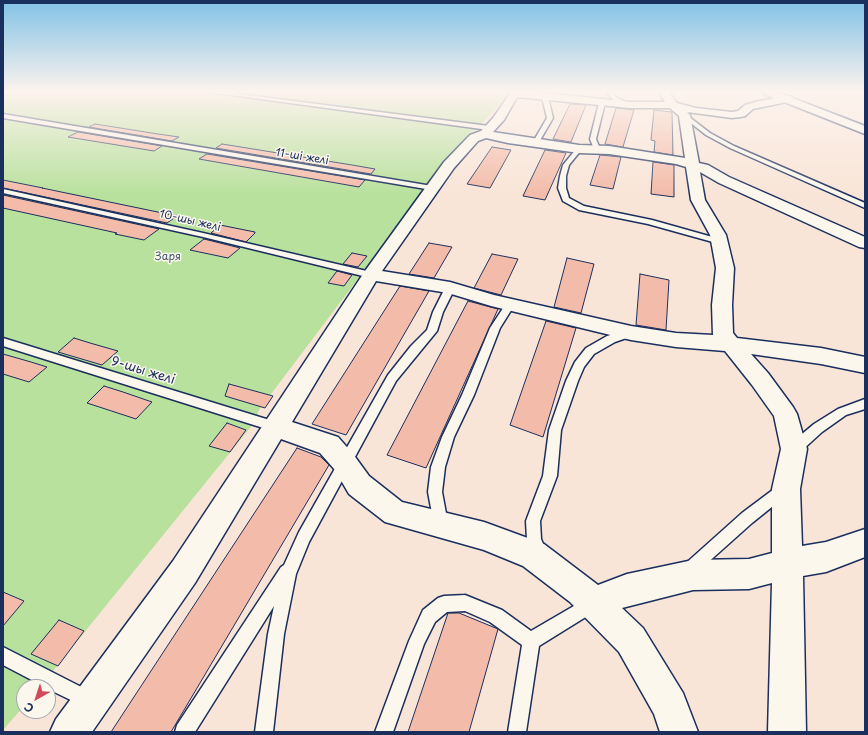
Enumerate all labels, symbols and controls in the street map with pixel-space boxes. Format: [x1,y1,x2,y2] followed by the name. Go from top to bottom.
[274,146,330,168] street label: 11-ші желі
[158,208,222,234] street label: 10-шы желі
[155,250,181,264] park label: Заря
[109,354,177,388] street label: 9-шы желі
[16,679,56,719] north arrow
[20,699,37,717] text: С

